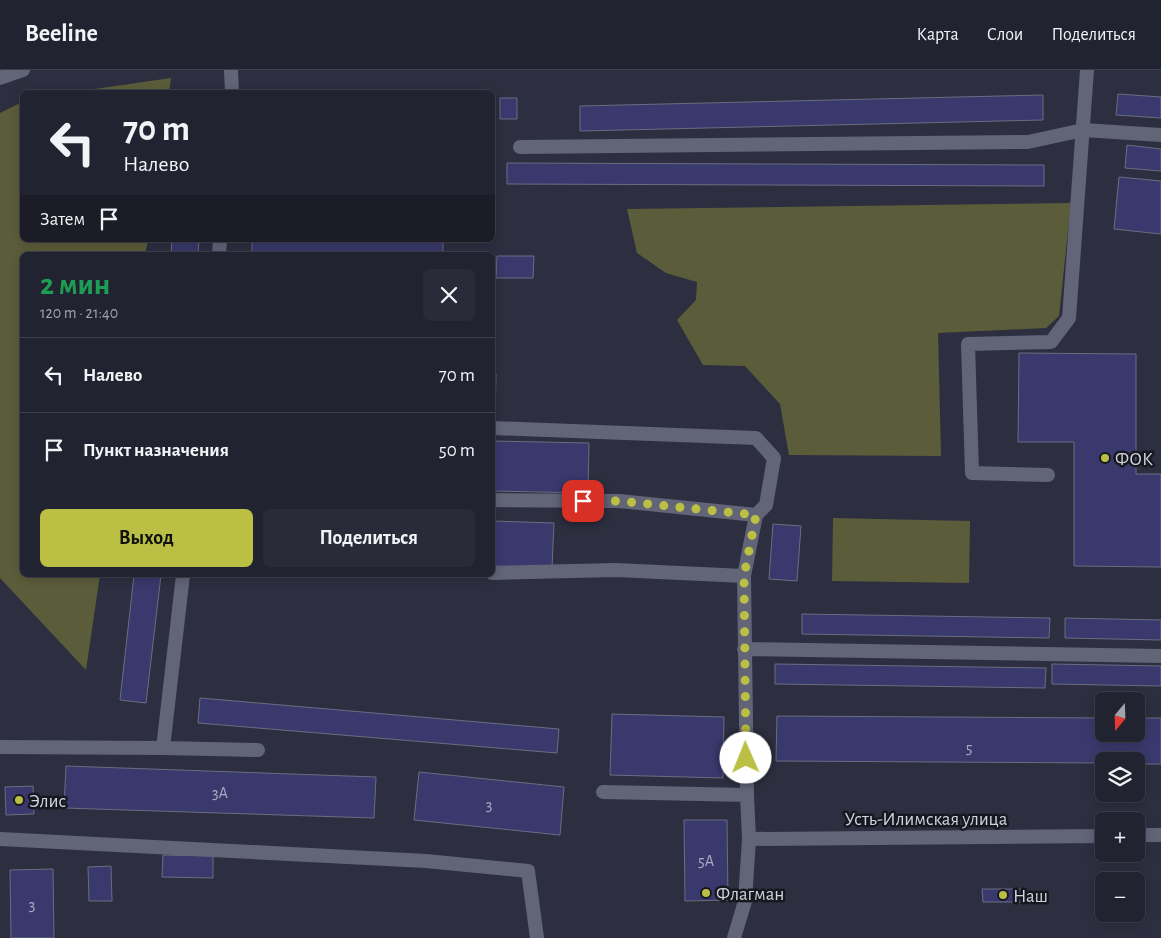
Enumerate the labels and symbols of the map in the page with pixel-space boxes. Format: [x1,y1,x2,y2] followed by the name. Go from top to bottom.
[1115,450,1153,469] place label: ФОК
[1099,452,1111,464] marker: ФОК
[562,480,604,522] pin
[1095,692,1145,742] north arrow
[719,731,771,783] position arrow
[966,740,972,756] house number: 5
[212,785,229,801] house number: 3А
[29,792,66,811] place label: Элис
[13,794,25,806] marker: Элис
[486,797,492,813] house number: 3
[844,810,1008,829] street label: Усть-Илимская улица
[698,853,715,869] house number: 5А
[716,885,784,904] place label: Флагман
[700,887,712,899] marker: Флагман
[1013,887,1048,906] place label: Наш
[997,889,1009,901] marker: Наш
[29,897,35,913] house number: 3

